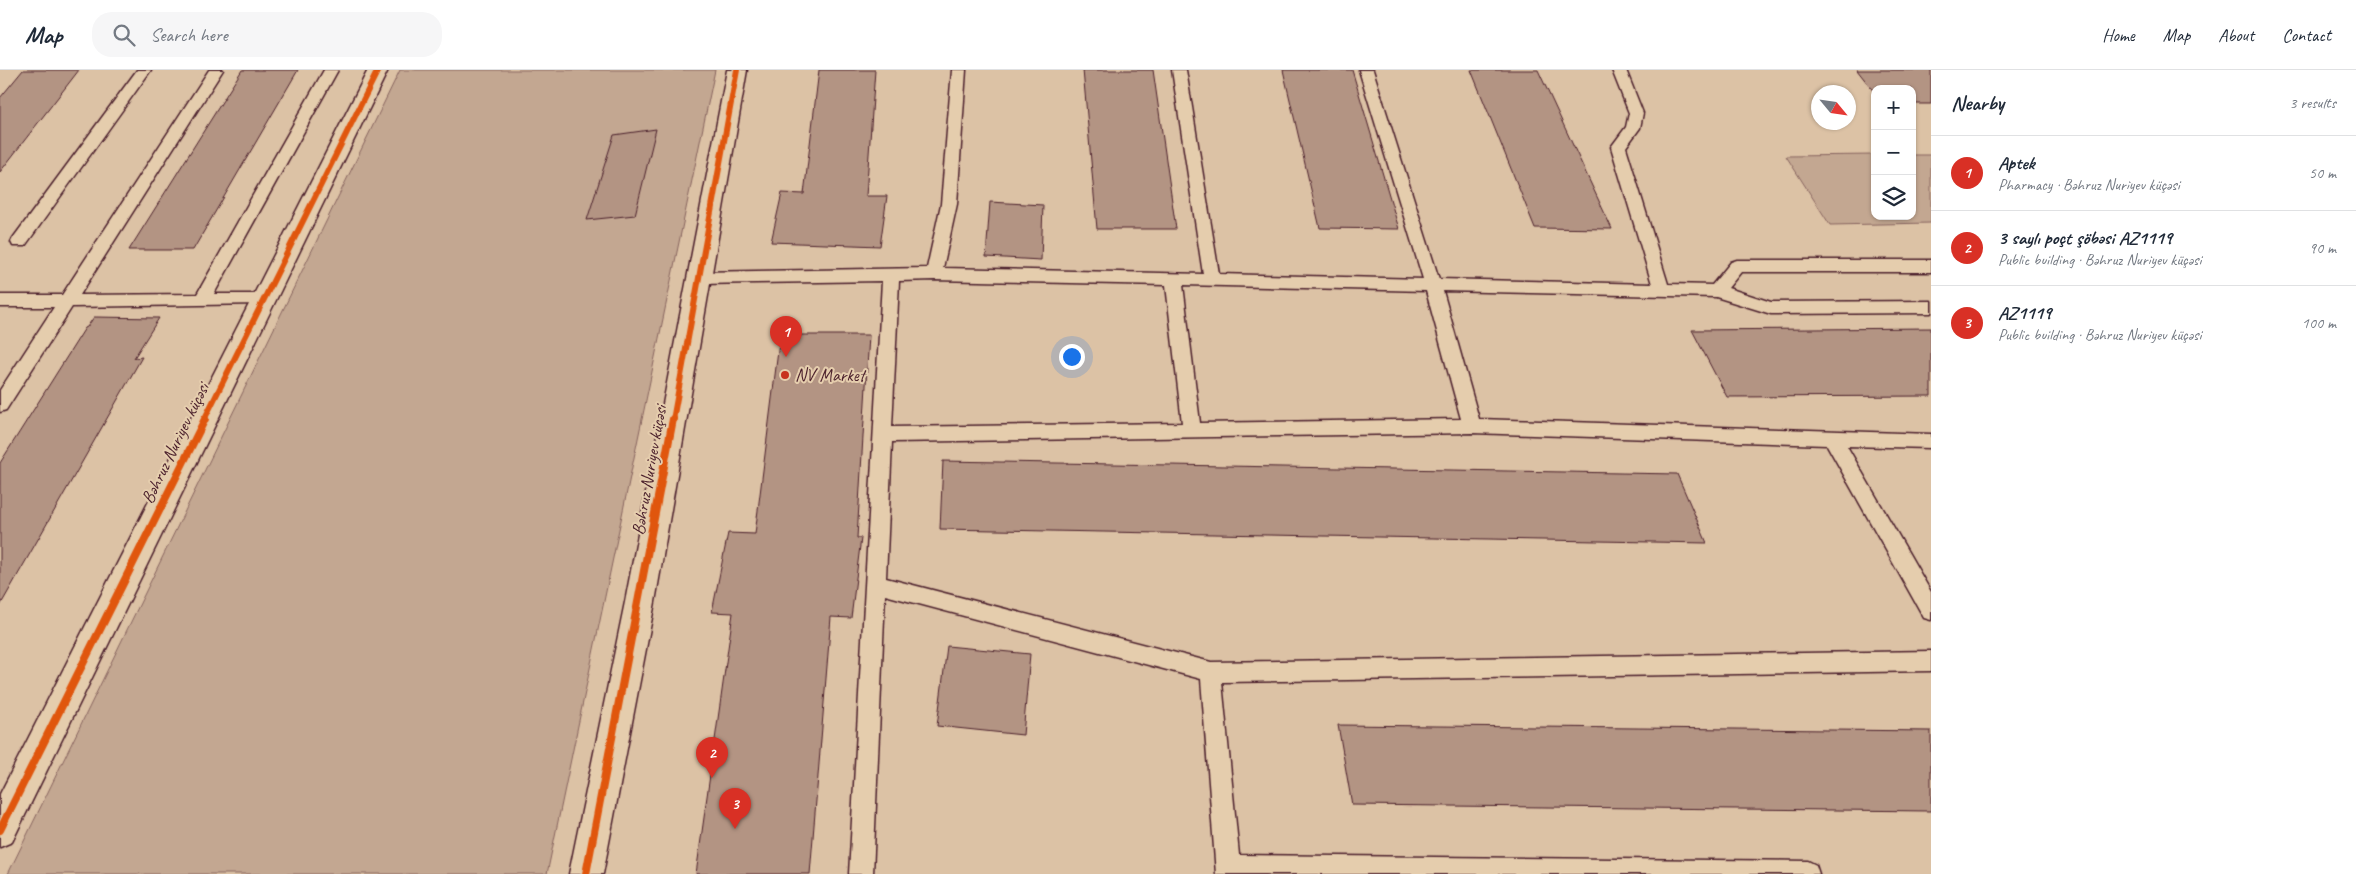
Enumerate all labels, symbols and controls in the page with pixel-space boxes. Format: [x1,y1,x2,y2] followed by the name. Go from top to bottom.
[92,12,442,57] search box
[25,20,62,50] text: Map
[110,21,138,49] icon: search
[150,23,228,47] text: Search here
[2102,24,2135,46] text: Home
[2163,24,2190,46] text: Map
[2218,24,2254,46] text: About
[2282,24,2331,46] text: Contact
[1811,85,1856,130] north arrow
[1871,85,1916,220] map controls
[1871,85,1916,130] button: +
[1951,90,2004,116] text: Nearby
[2289,93,2336,113] text: 3 results
[1871,130,1916,175] button: −
[1998,151,2035,175] text: Aptek
[1963,163,1971,183] text: 1
[2309,163,2336,183] text: 50 m
[1871,175,1916,220] button: layers
[1998,175,2180,195] text: Pharmacy · Bəhruz Nuriyev küçəsi
[1998,226,2172,250] text: 3 saylı poçt şöbəsi AZ1119
[1963,238,1971,258] text: 2
[2309,238,2336,258] text: 90 m
[1998,250,2201,270] text: Public building · Bəhruz Nuriyev küçəsi
[1998,301,2051,325] text: AZ1119
[1963,313,1971,333] text: 3
[2302,313,2336,333] text: 100 m
[770,316,802,357] pin: 1
[1998,325,2201,345] text: Public building · Bəhruz Nuriyev küçəsi
[1059,344,1085,370] your location
[795,364,868,386] place label: NV Market
[779,369,791,381] marker: NV Market
[136,377,215,507] street label: Bəhruz Nuriyev küçəsi
[627,401,672,537] street label: Bəhruz Nuriyev küçəsi
[696,737,728,778] pin: 2
[719,788,751,829] pin: 3

